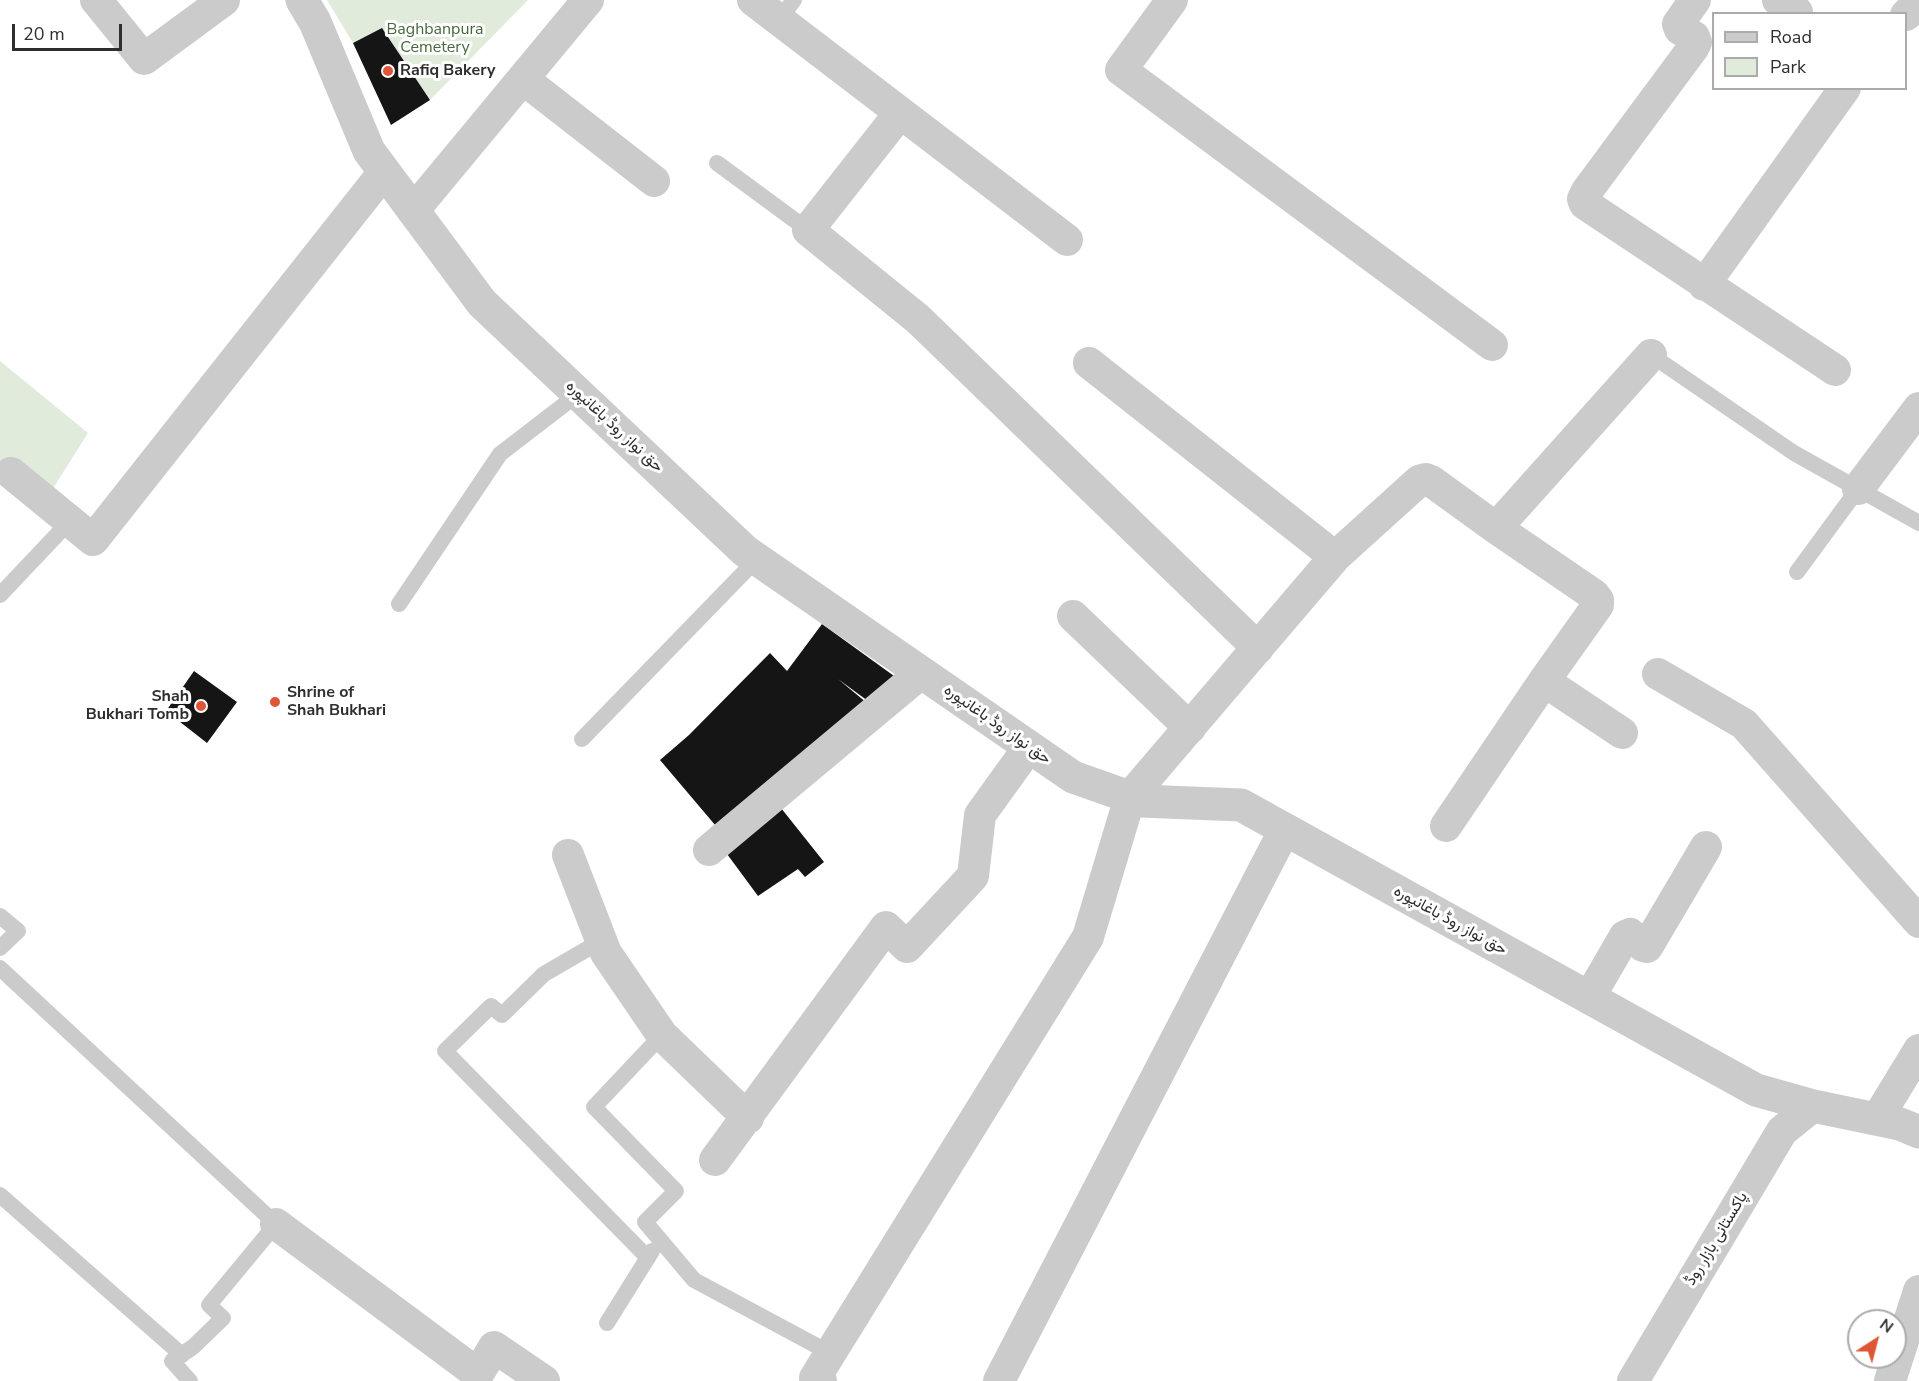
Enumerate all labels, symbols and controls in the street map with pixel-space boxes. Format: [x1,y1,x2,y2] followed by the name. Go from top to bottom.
[15,12,124,50] scale bar
[1712,12,1907,90] legend
[386,20,484,58] park label: Baghbanpura Cemetery
[23,22,65,46] text: 20 m
[1770,25,1812,49] text: Road
[1770,55,1806,79] text: Park
[400,61,495,81] place label: Rafiq Bakery
[381,64,395,78] marker: Rafiq Bakery
[561,377,667,477] street label: حق نواز روڈ باغانپورہ
[940,681,1054,769] street label: حق نواز روڈ باغانپورہ
[287,683,386,721] place label: Shrine of Shah Bukhari
[86,687,189,725] place label: Shah Bukhari Tomb
[268,695,282,709] marker: Shrine of Shah Bukhari
[194,699,208,713] marker: Shah Bukhari Tomb
[1390,882,1510,960] street label: حق نواز روڈ باغانپورہ
[1682,1189,1752,1289] street label: پاکستانی بازار روڈ
[1847,1309,1907,1369] north arrow
[1875,1314,1898,1338] text: N

